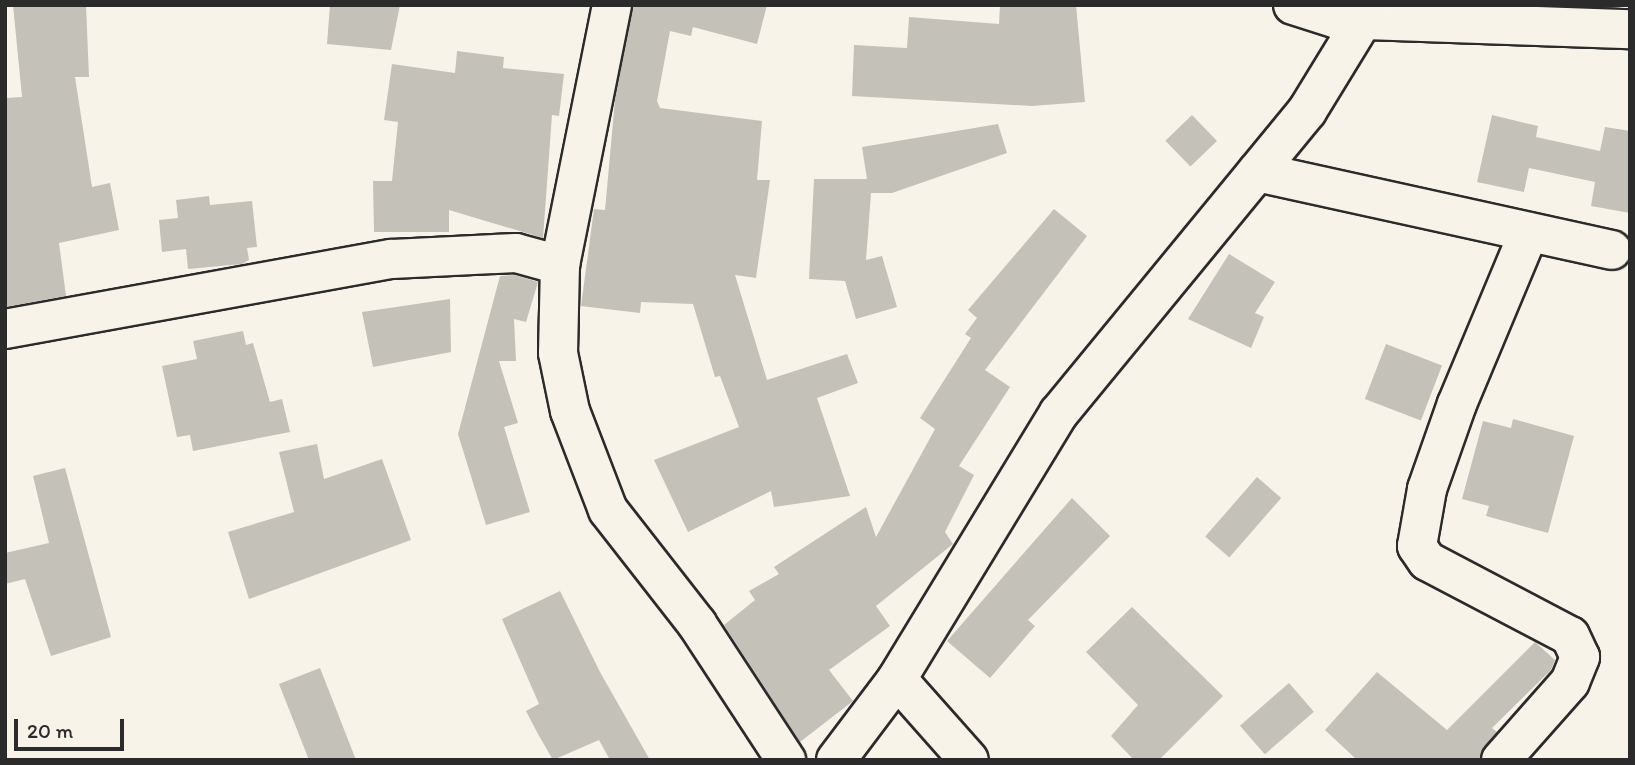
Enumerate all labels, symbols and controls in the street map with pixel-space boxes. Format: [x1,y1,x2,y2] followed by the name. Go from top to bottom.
[18,706,128,750] scale bar
[27,718,73,743] text: 20 m

